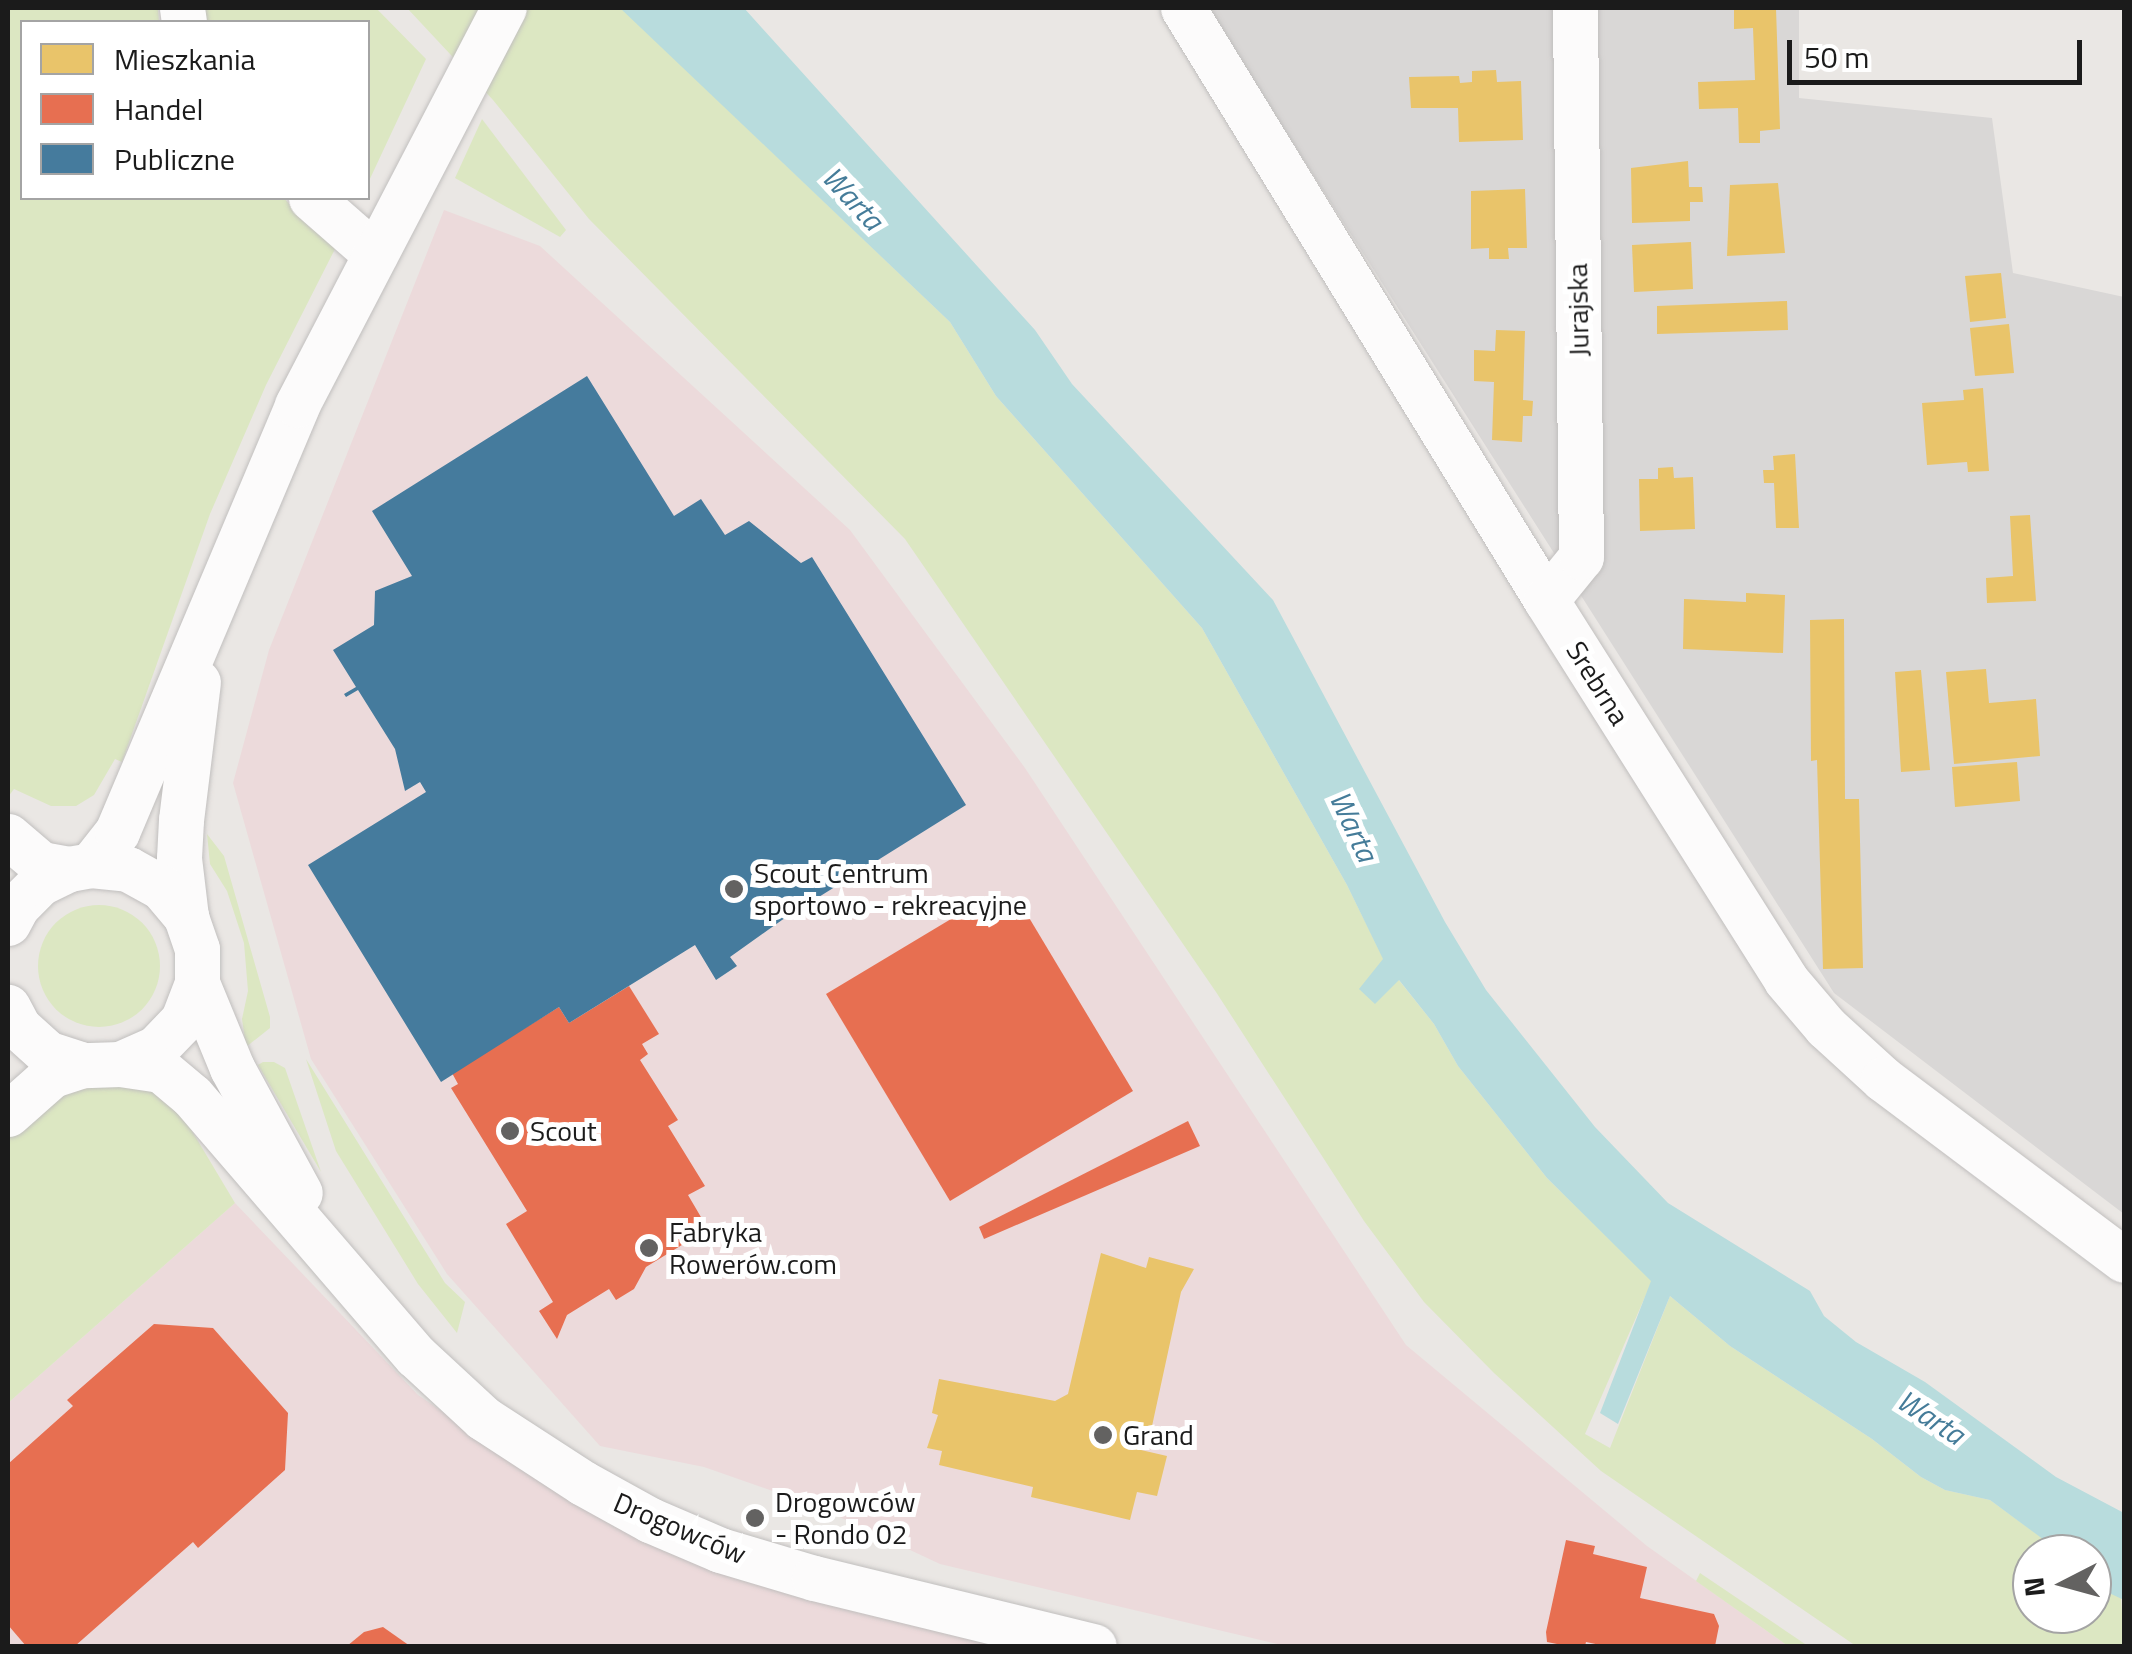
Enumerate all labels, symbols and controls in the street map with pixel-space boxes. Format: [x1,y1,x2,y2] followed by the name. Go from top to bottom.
[20,20,370,200] legend
[1792,20,2087,82] scale bar
[1804,34,1869,80] text: 50 m
[114,36,256,82] text: Mieszkania
[114,86,203,132] text: Handel
[114,136,235,182] text: Publiczne
[815,159,891,237] water label: Warta
[1560,263,1596,357] street label: Jurajska
[1559,635,1637,731] street label: Srebrna
[1322,785,1386,867] water label: Warta
[754,856,1027,922] place label: Scout Centrum sportowo - rekreacyjne
[723,878,745,900] marker: Scout Centrum sportowo - rekreacyjne
[530,1114,597,1148] place label: Scout
[499,1120,521,1142] marker: Scout
[669,1215,837,1281] place label: Fabryka Rowerów.com
[638,1237,660,1259] marker: Fabryka Rowerów.com
[1890,1382,1972,1452] water label: Warta
[1123,1418,1194,1452] place label: Grand
[1092,1424,1114,1446] marker: Grand
[609,1485,751,1571] street label: Drogowców
[775,1485,916,1551] place label: Drogowców - Rondo 02
[744,1507,766,1529] marker: Drogowców - Rondo 02
[2012,1534,2112,1634] north arrow
[2011,1575,2056,1599] text: N

